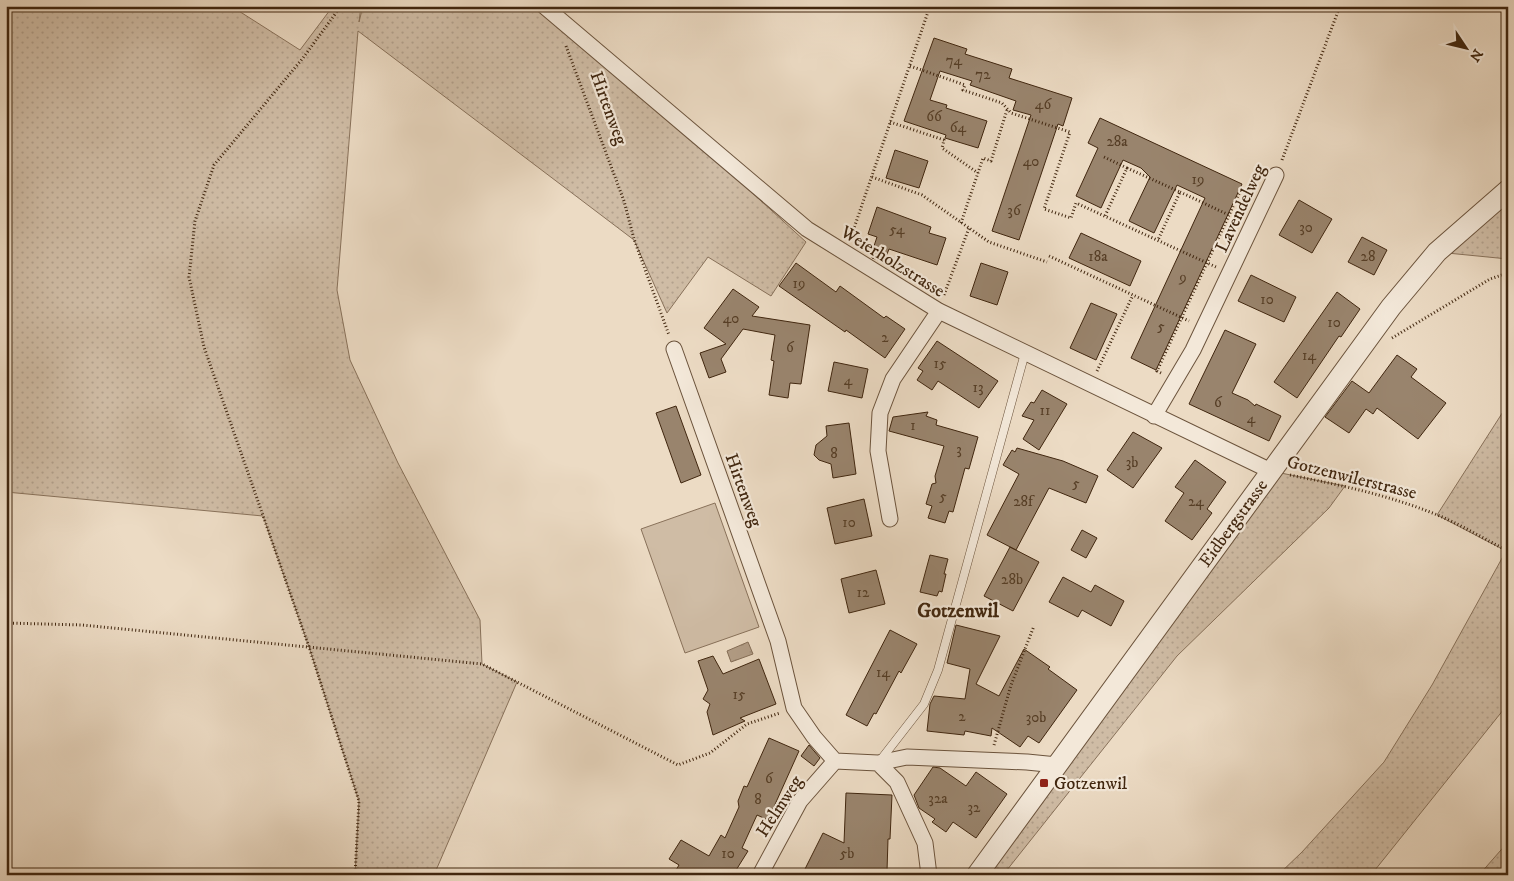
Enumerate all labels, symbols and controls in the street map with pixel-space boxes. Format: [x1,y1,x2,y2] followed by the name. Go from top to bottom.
[1442,22,1492,72] north arrow
[1465,45,1487,65] text: N
[946,51,963,70] house number: 74
[975,65,991,84] house number: 72
[585,69,632,148] street label: Hirtenweg
[1035,95,1052,114] house number: 46
[926,107,943,126] house number: 66
[950,118,967,137] house number: 64
[1106,132,1128,151] house number: 28a
[1023,152,1039,171] house number: 40
[1211,161,1271,256] street label: Lavendelweg
[1192,170,1204,189] house number: 19
[1007,201,1022,220] house number: 36
[1299,218,1313,237] house number: 30
[889,220,905,239] house number: 54
[835,221,949,303] street label: Weierholzstrasse
[1088,247,1108,266] house number: 18a
[1361,247,1375,266] house number: 28
[1178,268,1187,287] house number: 9
[793,274,805,293] house number: 19
[1260,290,1274,309] house number: 10
[723,309,739,328] house number: 40
[1327,313,1341,332] house number: 10
[1157,317,1165,336] house number: 5
[881,328,889,347] house number: 2
[786,338,795,357] house number: 6
[1302,346,1316,365] house number: 14
[934,354,947,373] house number: 15
[844,371,853,390] house number: 4
[972,378,984,397] house number: 13
[1214,393,1223,412] house number: 6
[1039,401,1051,420] house number: 11
[1247,409,1256,428] house number: 4
[910,416,916,435] house number: 1
[956,440,962,459] house number: 3
[830,444,838,463] house number: 8
[720,451,767,530] street label: Hirtenweg
[1285,451,1419,505] street label: Gotzenwilerstrasse
[1126,453,1138,472] house number: 3b
[1072,474,1080,493] house number: 5
[1195,475,1273,572] street label: Eidbergstrasse
[939,487,947,506] house number: 5
[1013,492,1035,511] house number: 28f
[1188,492,1204,511] house number: 24
[842,513,856,532] house number: 10
[1001,570,1023,589] house number: 28b
[857,583,870,602] house number: 12
[917,599,1000,624] district label: Gotzenwil
[876,663,890,682] house number: 14
[733,685,746,704] house number: 15
[958,707,966,726] house number: 2
[1026,708,1046,727] house number: 30b
[765,769,774,788] house number: 6
[752,771,808,841] street label: Helmweg
[1054,773,1128,795] place label: Gotzenwil
[1038,777,1050,789] marker: Gotzenwil
[928,789,948,808] house number: 32a
[754,790,762,809] house number: 8
[968,798,981,817] house number: 32
[721,844,735,863] house number: 10
[840,844,854,863] house number: 5b

